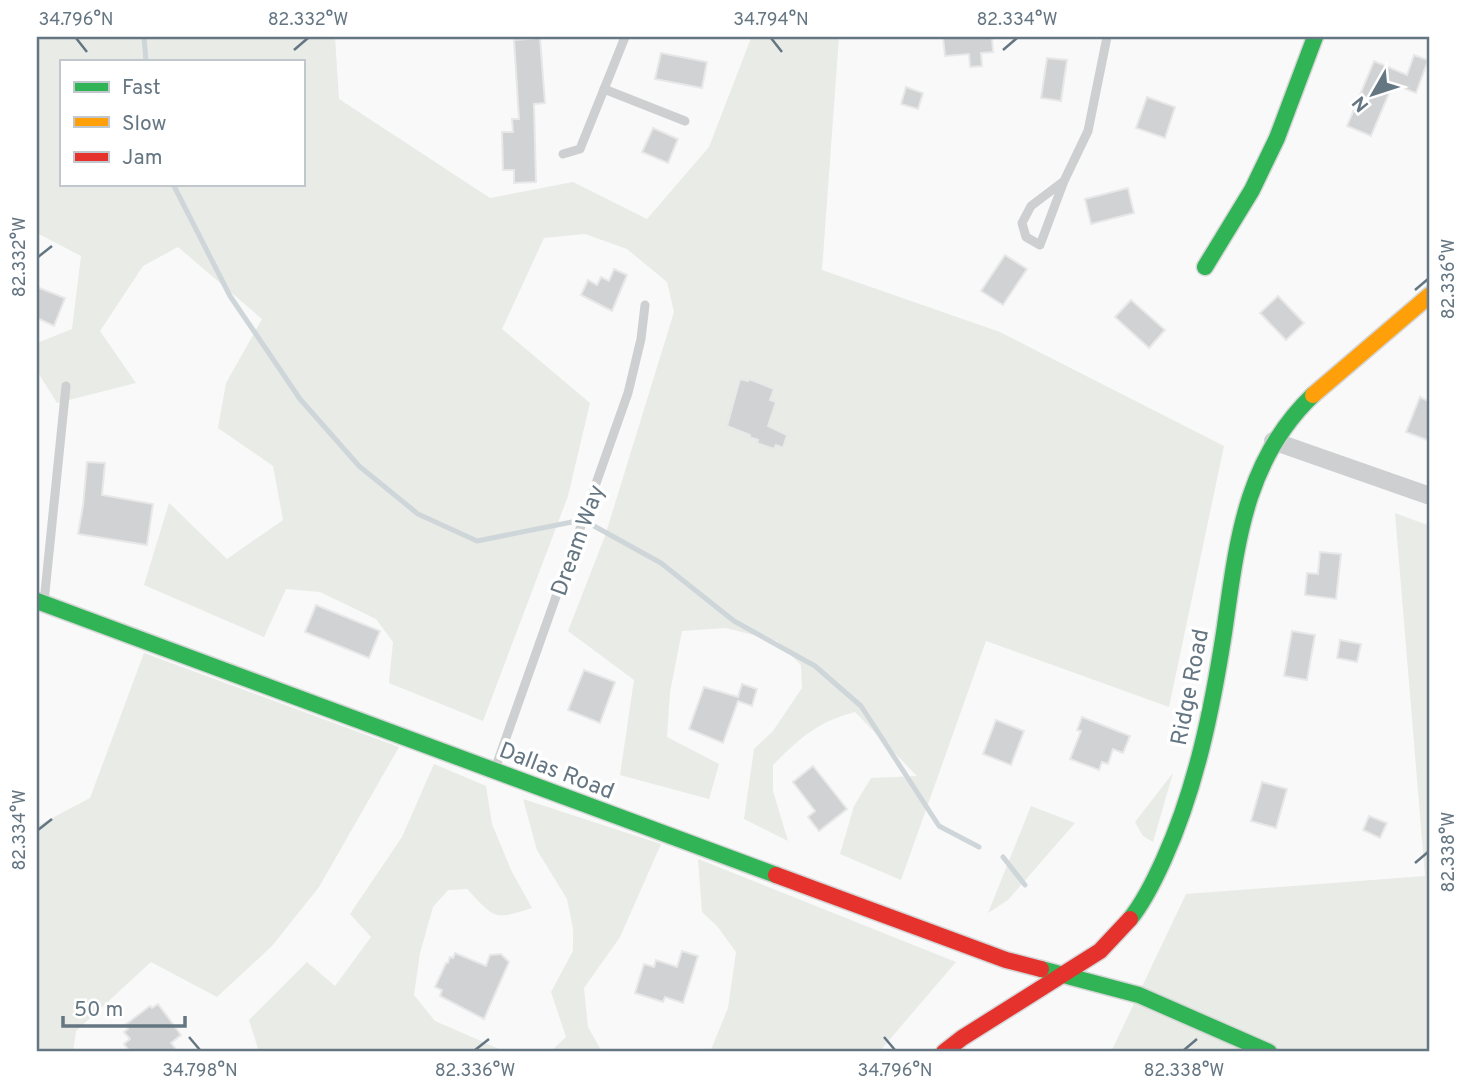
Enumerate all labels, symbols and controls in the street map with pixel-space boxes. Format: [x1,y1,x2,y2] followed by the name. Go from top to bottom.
[38,9,114,32] text: 34.796°N
[268,9,348,32] text: 82.332°W
[733,9,809,32] text: 34.794°N
[976,9,1058,32] text: 82.334°W
[60,60,304,186] legend
[1338,60,1408,130] north arrow
[122,75,161,102] text: Fast
[1348,91,1375,116] text: N
[122,111,167,138] text: Slow
[122,145,163,172] text: Jam
[9,217,32,297] text: 82.332°W
[1438,239,1461,319] text: 82.336°W
[546,481,613,600] street label: Dream Way
[1166,627,1217,748] street label: Ridge Road
[494,737,618,808] street label: Dallas Road
[9,789,32,871] text: 82.334°W
[1438,812,1461,892] text: 82.338°W
[63,984,186,1028] scale bar
[74,997,123,1024] text: 50 m
[162,1060,238,1083] text: 34.798°N
[435,1060,515,1083] text: 82.336°W
[857,1060,933,1083] text: 34.796°N
[1144,1060,1224,1083] text: 82.338°W

